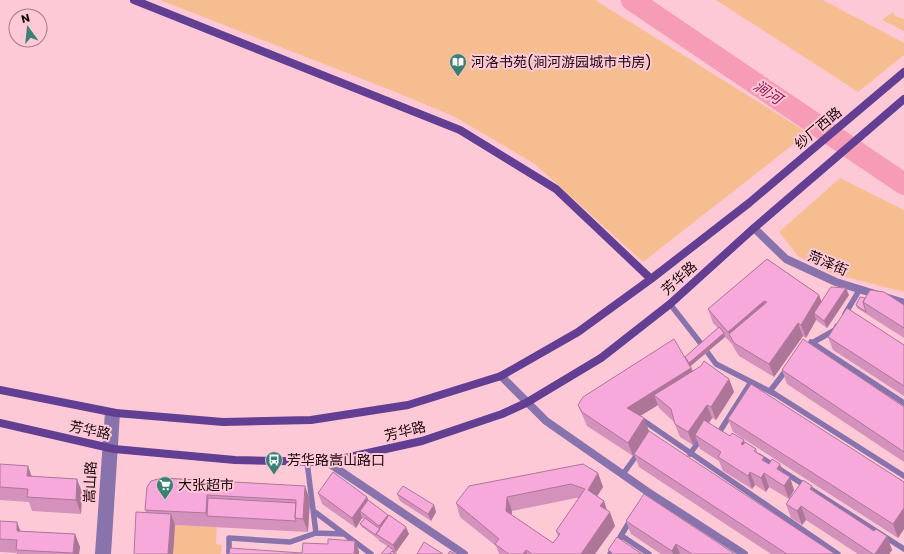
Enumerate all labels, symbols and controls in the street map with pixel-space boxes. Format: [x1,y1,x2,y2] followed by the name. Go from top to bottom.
[8,8,48,48] north arrow
[19,10,31,27] text: N
[448,52,468,77] library icon: 河洛书苑(涧河游园城市书房)
[471,52,652,72] place label: 河洛书苑(涧河游园城市书房)
[750,75,789,111] water label: 涧河
[790,102,846,154] street label: 纱厂西路
[805,246,851,280] street label: 菏泽街
[657,257,701,299] street label: 芳华路
[67,416,113,444] street label: 芳华路
[382,416,428,446] street label: 芳华路
[264,450,284,475] bus stop icon: 芳华路嵩山路口
[287,450,385,470] place label: 芳华路嵩山路口
[79,461,101,503] street label: 嵩山路
[155,475,175,500] supermarket icon: 大张超市
[178,475,234,495] place label: 大张超市

